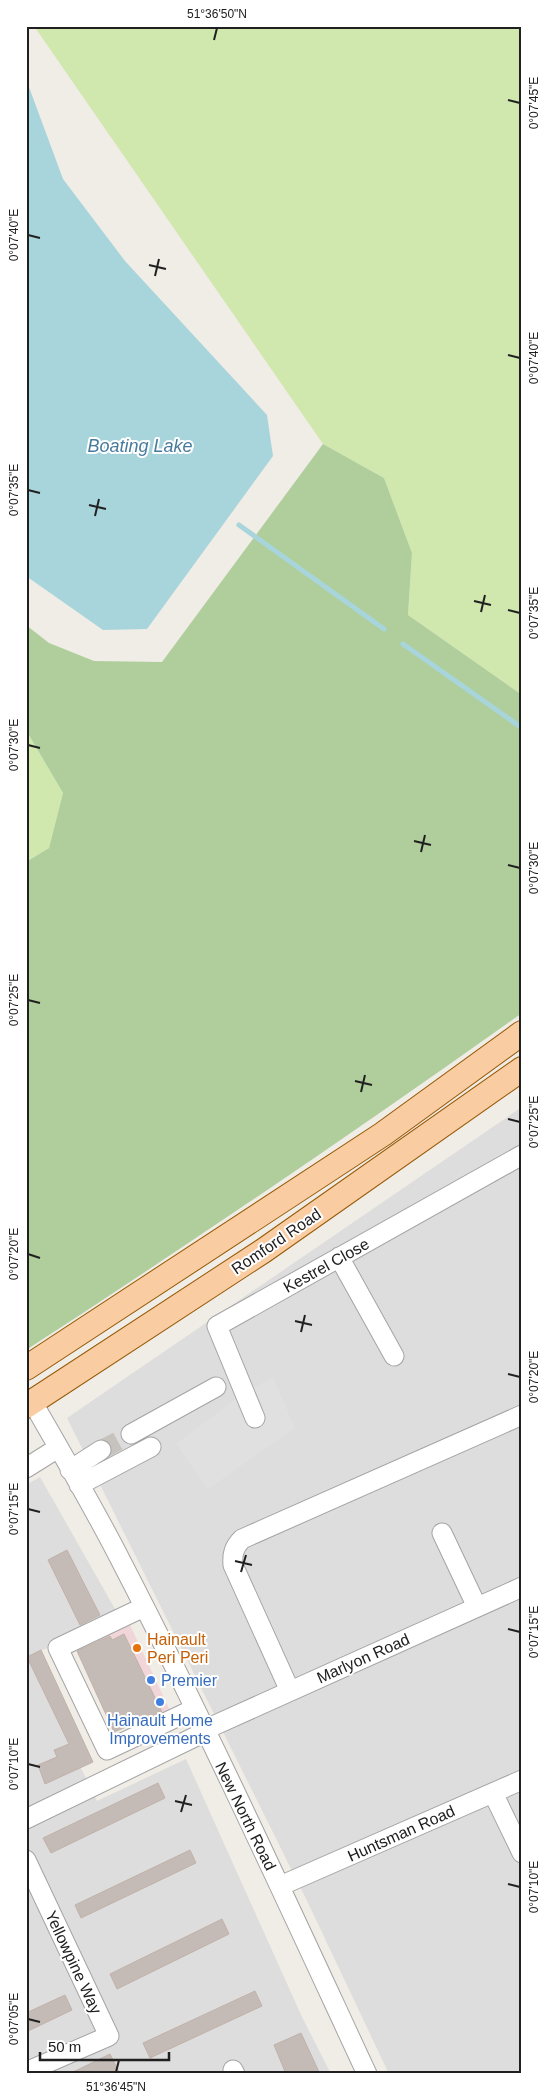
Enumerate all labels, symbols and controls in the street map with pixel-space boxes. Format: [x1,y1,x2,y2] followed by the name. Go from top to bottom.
[187,7,247,21] text: 51°36'50"N
[527,77,541,129] text: 0°07'45"E
[7,209,21,261] text: 0°07'40"E
[527,332,541,384] text: 0°07'40"E
[87,436,193,456] water label: Boating Lake
[7,464,21,516] text: 0°07'35"E
[527,587,541,639] text: 0°07'35"E
[7,719,21,771] text: 0°07'30"E
[527,842,541,894] text: 0°07'30"E
[7,974,21,1026] text: 0°07'25"E
[527,1096,541,1148] text: 0°07'25"E
[228,1205,324,1278] street label: Romford Road
[7,1228,21,1280] text: 0°07'20"E
[281,1235,372,1296] street label: Kestrel Close
[527,1351,541,1403] text: 0°07'20"E
[7,1483,21,1535] text: 0°07'15"E
[527,1606,541,1658] text: 0°07'15"E
[314,1630,412,1686] street label: Marlyon Road
[147,1631,208,1666] place label: Hainault Peri Peri
[131,1642,143,1654] marker: Hainault Peri Peri
[161,1672,218,1689] place label: Premier
[145,1674,157,1686] marker: Premier
[154,1696,166,1708] marker: Hainault Home Improvements
[107,1712,213,1747] place label: Hainault Home Improvements
[7,1738,21,1790] text: 0°07'10"E
[212,1759,279,1873] street label: New North Road
[345,1802,457,1865] street label: Huntsman Road
[527,1861,541,1913] text: 0°07'10"E
[42,1908,105,2016] street label: Yellowpine Way
[7,1993,21,2045] text: 0°07'05"E
[40,2030,169,2062] scale bar
[48,2038,81,2055] text: 50 m
[86,2080,146,2094] text: 51°36'45"N

